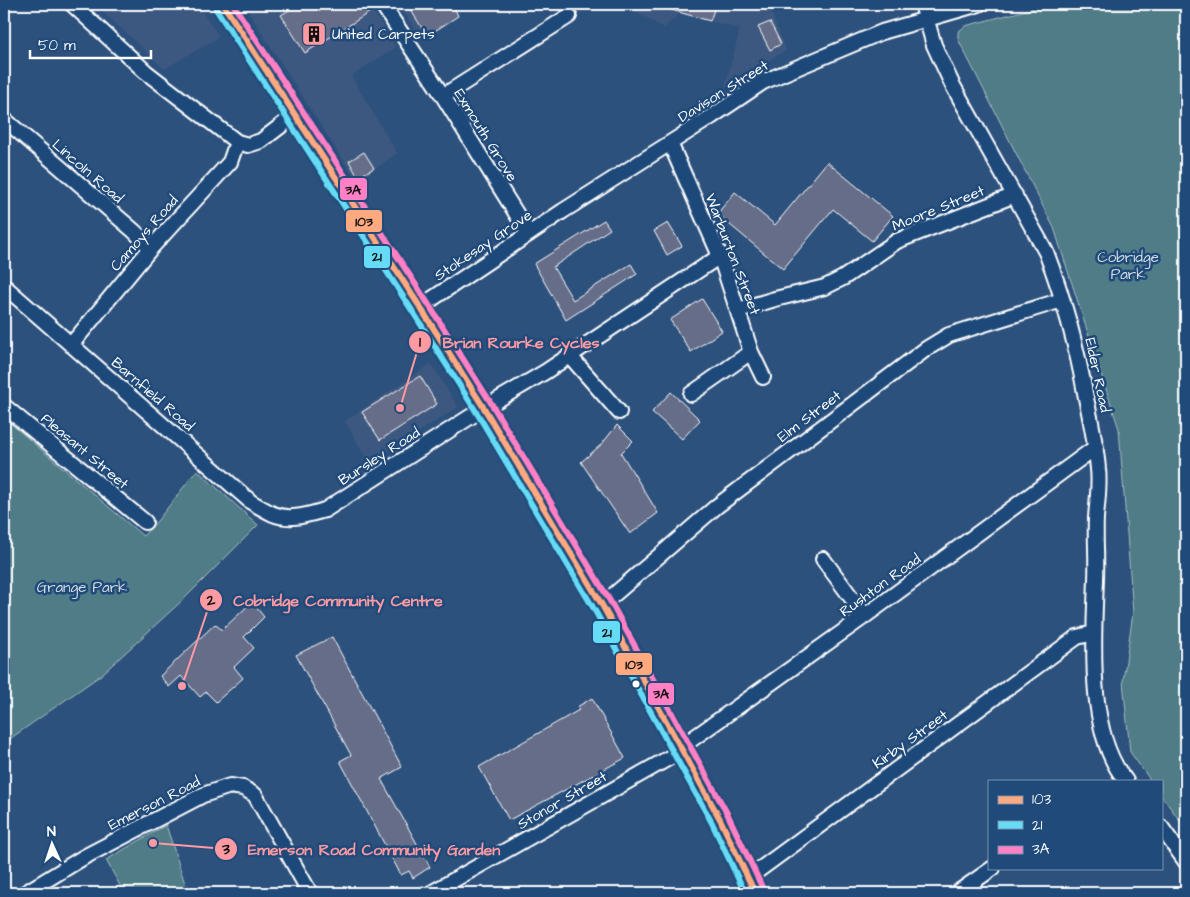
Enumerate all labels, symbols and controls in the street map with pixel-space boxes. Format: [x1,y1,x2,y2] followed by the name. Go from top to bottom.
[301,21,327,47] building icon: United Carpets
[332,24,435,45] place label: United Carpets
[30,28,151,60] scale bar
[38,35,76,56] text: 50 m
[674,55,773,128] street label: Davison Street
[449,85,523,186] street label: Exmouth Grove
[47,134,128,209] street label: Lincoln Road
[339,177,368,201] line badge: 3A
[344,180,362,200] text: 3A
[889,180,988,237] street label: Moore Street
[700,190,765,318] street label: Warburton Street
[105,191,184,277] street label: Camoys Road
[430,205,537,287] street label: Stokesay Grove
[345,209,383,233] line badge: 103
[355,212,374,232] text: 103
[363,245,391,269] line badge: 21
[371,247,382,267] text: 21
[1097,247,1159,285] park label: Cobridge Park
[407,327,609,358] callout: Brian Rourke Cycles
[419,332,421,353] text: 1
[443,332,599,355] text: Brian Rourke Cycles
[1079,336,1116,415] street label: Elder Road
[107,352,199,437] street label: Barnfield Road
[773,385,846,447] street label: Elm Street
[36,408,133,494] street label: Pleasant Street
[334,422,425,491] street label: Bursley Road
[835,549,925,622] street label: Rushton Road
[37,577,127,599] park label: Grange Park
[199,585,453,616] callout: Cobridge Community Centre
[206,590,216,611] text: 2
[233,590,443,614] text: Cobridge Community Centre
[592,620,621,644] line badge: 21
[601,623,612,643] text: 21
[615,652,653,676] line badge: 103
[625,655,644,675] text: 103
[631,679,641,689] unlabelled marker
[647,682,675,706] line badge: 3A
[652,684,670,704] text: 3A
[868,705,953,775] street label: Kirby Street
[513,766,611,835] street label: Stonor Street
[105,771,204,836] street label: Emerson Road
[988,780,1162,870] legend
[1032,789,1051,810] text: 103
[1032,815,1043,836] text: 21
[28,820,78,870] north arrow
[46,822,56,842] text: N
[213,833,510,864] callout: Emerson Road Community Garden
[221,839,230,860] text: 3
[248,839,500,862] text: Emerson Road Community Garden
[1032,839,1050,860] text: 3A

